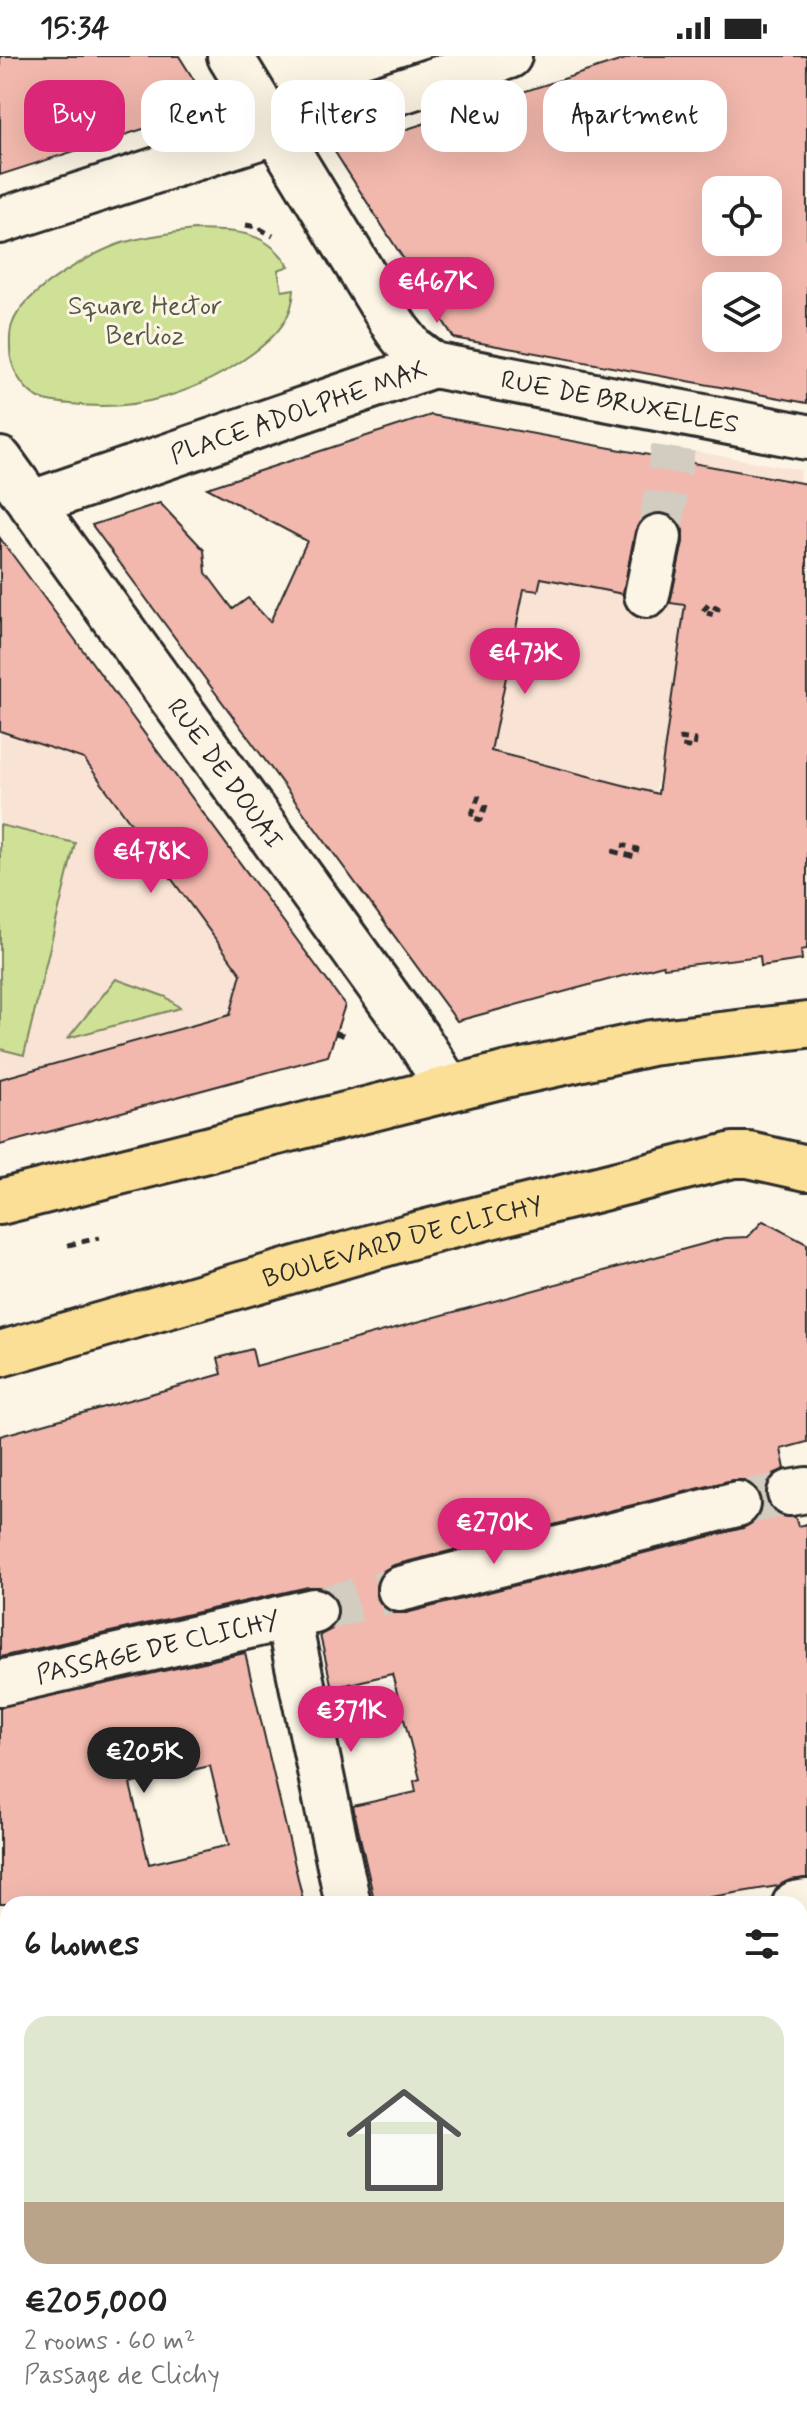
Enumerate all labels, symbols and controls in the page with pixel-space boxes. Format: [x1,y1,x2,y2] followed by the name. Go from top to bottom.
[40,9,109,48] text: 15:34
[24,80,125,152] chip: Buy
[141,80,255,152] chip: Rent
[271,80,405,152] chip: Filters
[421,80,527,152] chip: New
[543,80,727,152] chip: Apartment
[702,176,782,352] map controls
[702,176,782,256] button: locate
[381,257,493,325] pin: €467K
[397,266,477,300] text: €467K
[702,272,782,352] button: layers
[68,290,222,354] park label: Square Hector Berlioz
[166,353,432,473] street label: PLACE ADOLPHE MAX
[498,363,741,443] street label: RUE DE BRUXELLES
[469,628,581,696] pin: €473K
[488,637,562,671] text: €473K
[158,692,290,856] street label: RUE DE DOUAI
[95,827,207,895] pin: €478K
[112,836,190,870] text: €478K
[259,1189,546,1297] street label: BOULEVARD DE CLICHY
[438,1498,550,1566] pin: €270K
[456,1507,532,1541] text: €270K
[33,1604,284,1693] street label: PASSAGE DE CLICHY
[295,1686,407,1754] pin: €371K
[316,1695,386,1729] text: €371K
[88,1727,200,1795] pin: €205K
[105,1736,183,1770] text: €205K
[24,1922,139,1967] text: 6 homes
[740,1922,784,1966] icon: filters
[332,2068,476,2212] icon: home
[24,2280,168,2325] text: €205,000
[24,2325,195,2359] text: 2 rooms · 60 m²
[24,2359,220,2393] text: Passage de Clichy

